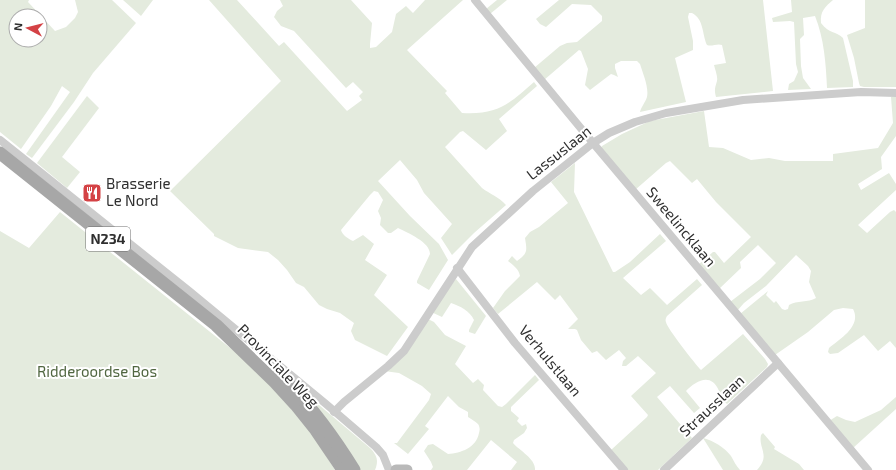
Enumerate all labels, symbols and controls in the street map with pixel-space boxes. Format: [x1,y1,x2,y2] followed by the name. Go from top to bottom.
[8,8,48,48] north arrow
[11,22,25,31] text: N
[523,121,594,183] street label: Lassuslaan
[106,174,171,209] place label: Brasserie Le Nord
[81,182,103,204] restaurant icon: Brasserie Le Nord
[643,183,720,270] street label: Sweelincklaan
[86,227,130,251] road number: N234
[234,320,323,411] street label: Provinciale Weg
[516,321,586,400] street label: Verhulstlaan
[37,362,157,380] park label: Ridderoordse Bos
[675,371,747,440] street label: Strausslaan

